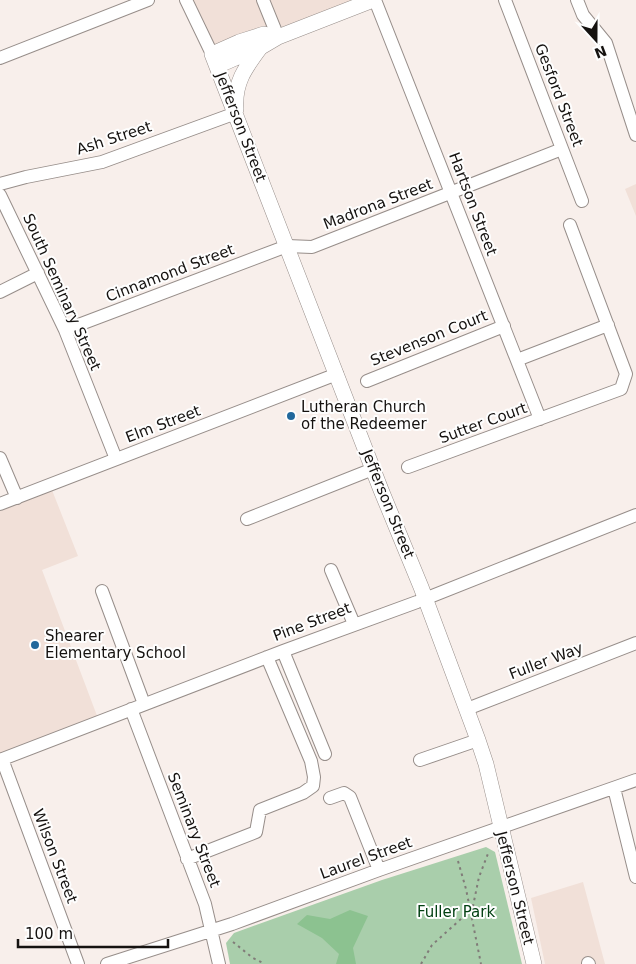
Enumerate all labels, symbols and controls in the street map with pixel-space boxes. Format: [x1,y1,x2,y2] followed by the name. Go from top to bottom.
[571,15,621,65] north arrow
[531,41,587,149] street label: Gesford Street
[592,43,609,62] text: N
[211,69,270,185] street label: Jefferson Street
[74,117,154,159] street label: Ash Street
[445,150,501,258] street label: Hartson Street
[321,175,435,233] street label: Madrona Street
[19,211,105,373] street label: South Seminary Street
[103,240,237,306] street label: Cinnamond Street
[368,306,490,370] street label: Stevenson Court
[301,398,427,433] place label: Lutheran Church of the Redeemer
[437,399,529,447] street label: Sutter Court
[123,401,203,446] street label: Elm Street
[285,410,297,422] marker: Lutheran Church of the Redeemer
[358,446,418,561] street label: Jefferson Street
[271,599,354,645] street label: Pine Street
[45,627,186,662] place label: Shearer Elementary School
[29,639,41,651] marker: Shearer Elementary School
[506,639,586,683] street label: Fuller Way
[164,770,224,890] street label: Seminary Street
[29,806,81,906] street label: Wilson Street
[492,828,538,947] street label: Jefferson Street
[318,833,415,883] street label: Laurel Street
[417,903,495,921] park label: Fuller Park
[18,916,168,948] scale bar
[25,925,73,943] text: 100 m

